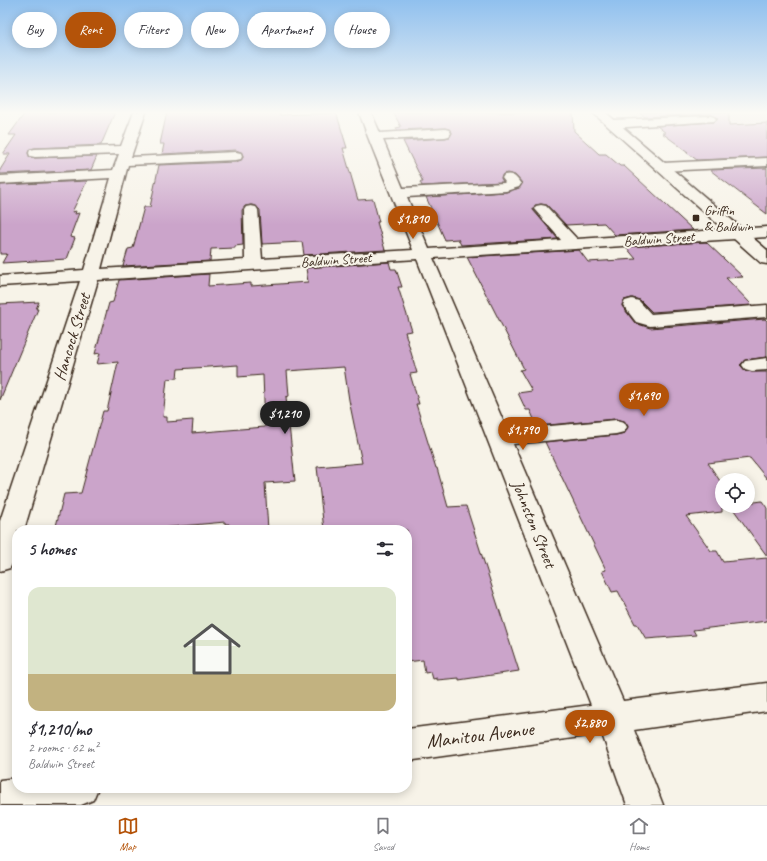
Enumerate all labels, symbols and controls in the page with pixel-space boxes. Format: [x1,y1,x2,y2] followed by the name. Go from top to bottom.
[12,12,57,48] chip: Buy
[65,12,116,48] chip: Rent
[124,12,183,48] chip: Filters
[191,12,239,48] chip: New
[247,12,326,48] chip: Apartment
[334,12,390,48] chip: House
[704,202,753,235] place label: Griffin & Baldwin
[380,206,446,240] pin: $1,810
[397,211,429,227] text: $1,810
[691,213,701,223] marker: Griffin & Baldwin
[623,228,696,250] street label: Baldwin Street
[300,249,373,271] street label: Baldwin Street
[49,289,96,383] street label: Hancock Street
[611,383,677,417] pin: $1,690
[628,388,660,404] text: $1,690
[252,401,318,435] pin: $1,210
[269,406,301,422] text: $1,210
[490,417,556,451] pin: $1,790
[507,422,539,438] text: $1,790
[715,473,755,513] map controls
[715,473,755,513] button: locate
[507,476,562,573] street label: Johnston Street
[374,538,396,560] icon: filters
[28,539,76,560] text: 5 homes
[176,613,248,685] icon: home
[557,710,623,744] pin: $2,880
[574,715,606,731] text: $2,880
[425,716,537,754] street label: Manitou Avenue
[28,719,91,740] text: $1,210/mo
[28,740,98,756] text: 2 rooms · 62 m²
[28,756,94,772] text: Baldwin Street
[117,815,139,853] tab: Map
[372,815,394,853] tab: Saved
[628,815,650,853] tab: Home

